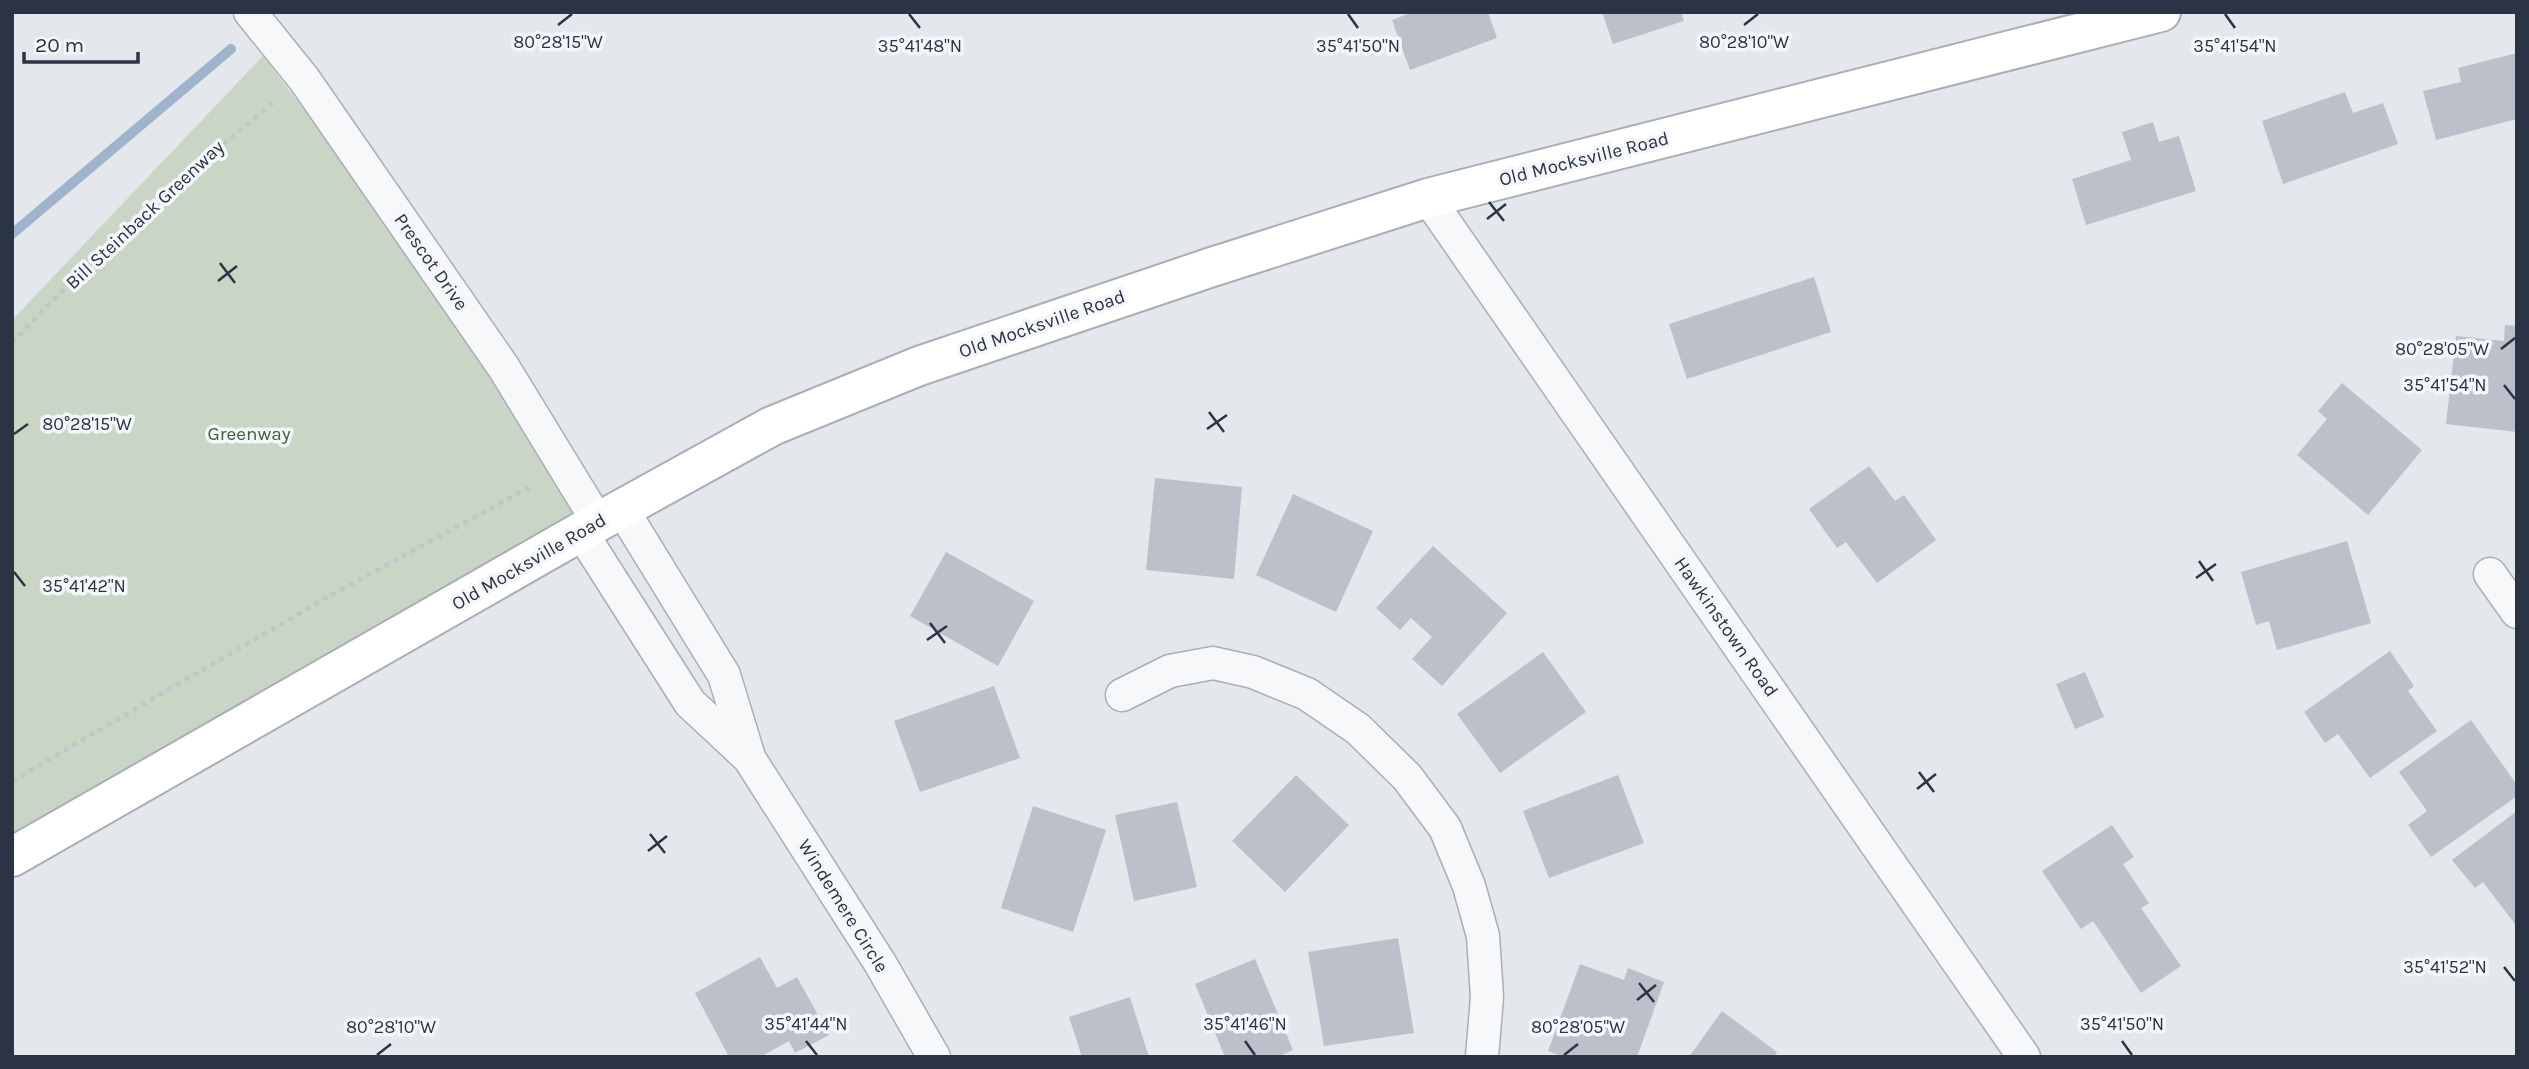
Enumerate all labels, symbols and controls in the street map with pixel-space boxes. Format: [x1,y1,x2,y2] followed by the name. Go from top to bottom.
[24,21,138,65] scale bar
[513,31,603,53] text: 80°28'15"W
[1699,31,1789,53] text: 80°28'10"W
[35,33,84,57] text: 20 m
[878,35,962,57] text: 35°41'48"N
[1316,35,1400,57] text: 35°41'50"N
[2193,35,2277,57] text: 35°41'54"N
[1497,127,1671,191] street label: Old Mocksville Road
[61,136,229,294] street label: Bill Steinback Greenway
[389,209,473,315] street label: Prescot Drive
[956,285,1128,363] street label: Old Mocksville Road
[2395,338,2489,360] text: 80°28'05"W
[2403,374,2487,396] text: 35°41'54"N
[42,413,132,435] text: 80°28'15"W
[207,423,291,445] park label: Greenway
[448,509,610,615] street label: Old Mocksville Road
[1669,553,1783,701] street label: Hawkinstown Road
[42,575,126,597] text: 35°41'42"N
[793,835,893,977] street label: Windemere Circle
[2403,956,2487,978] text: 35°41'52"N
[764,1013,848,1035] text: 35°41'44"N
[1203,1013,1287,1035] text: 35°41'46"N
[2080,1013,2164,1035] text: 35°41'50"N
[346,1016,436,1038] text: 80°28'10"W
[1531,1016,1625,1038] text: 80°28'05"W

